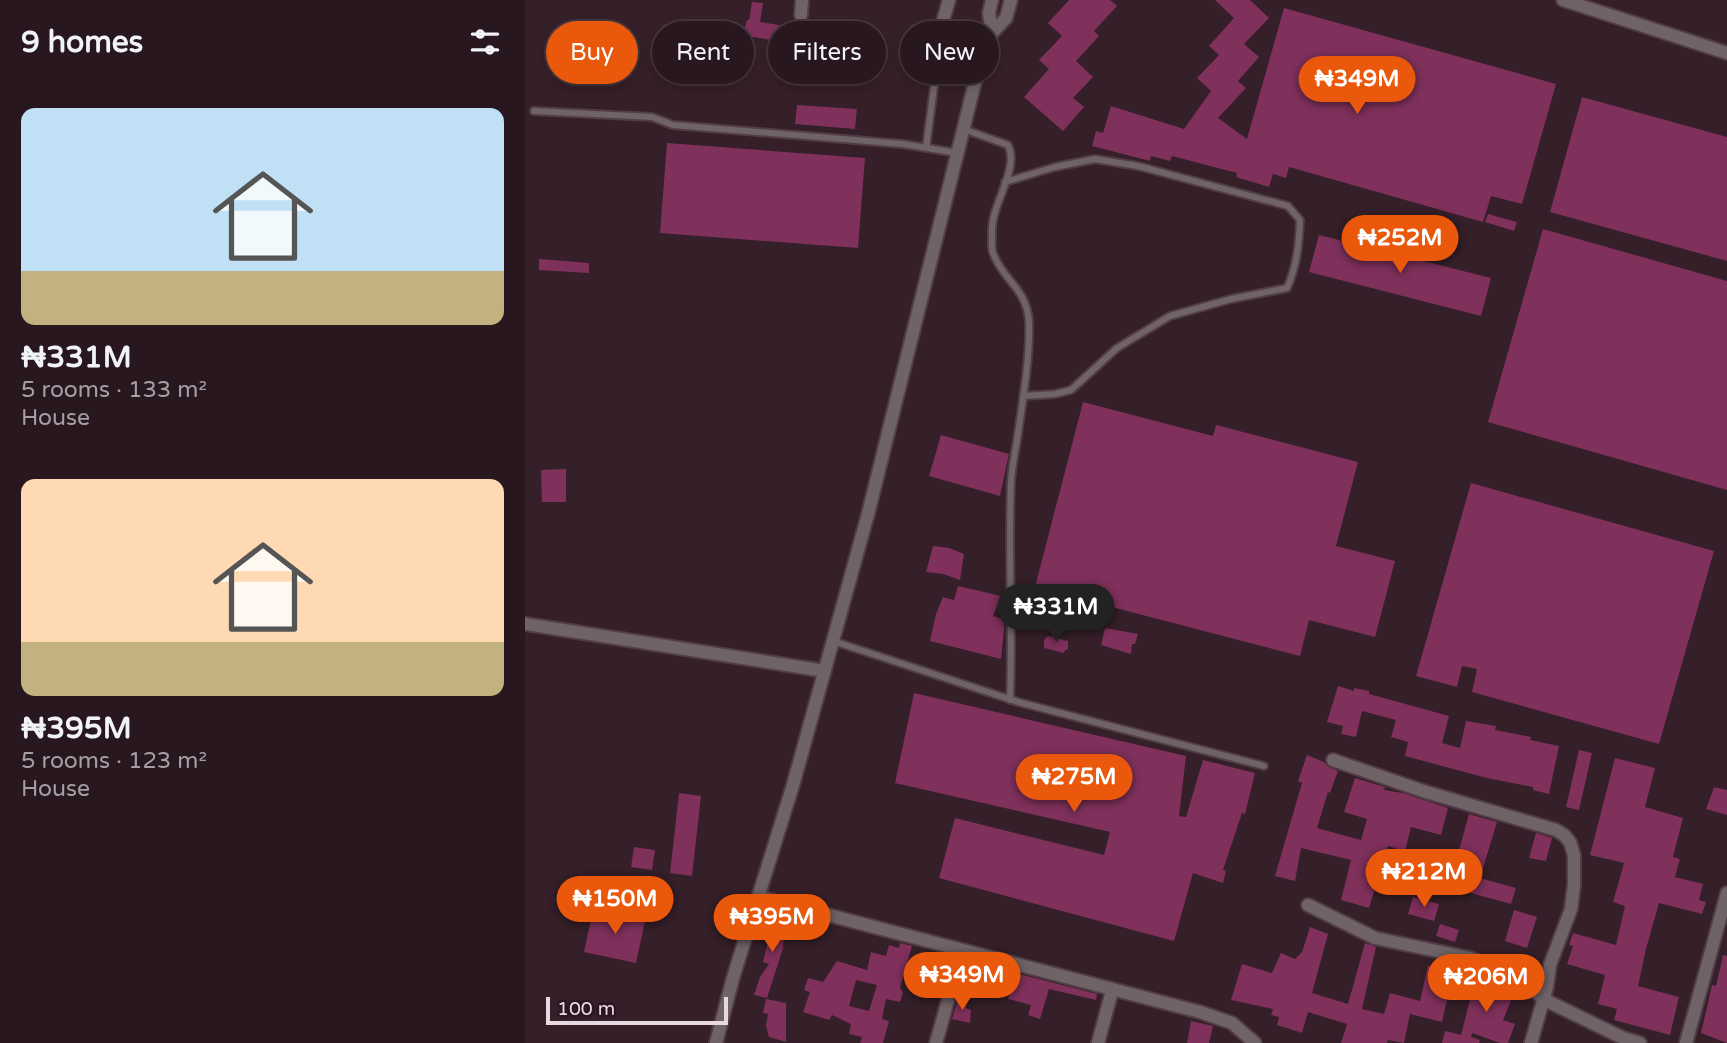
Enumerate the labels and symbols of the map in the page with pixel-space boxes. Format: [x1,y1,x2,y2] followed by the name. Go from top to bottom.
[1308,57,1406,116] pin: ₦349M
[1351,216,1449,275] pin: ₦252M
[1007,584,1105,644] pin: ₦331M
[1025,754,1123,814] pin: ₦275M
[1375,850,1473,909] pin: ₦212M
[566,876,664,936] pin: ₦150M
[723,894,821,954] pin: ₦395M
[913,953,1011,1012] pin: ₦349M
[1437,954,1535,1014] pin: ₦206M
[546,994,728,1026] scale bar

